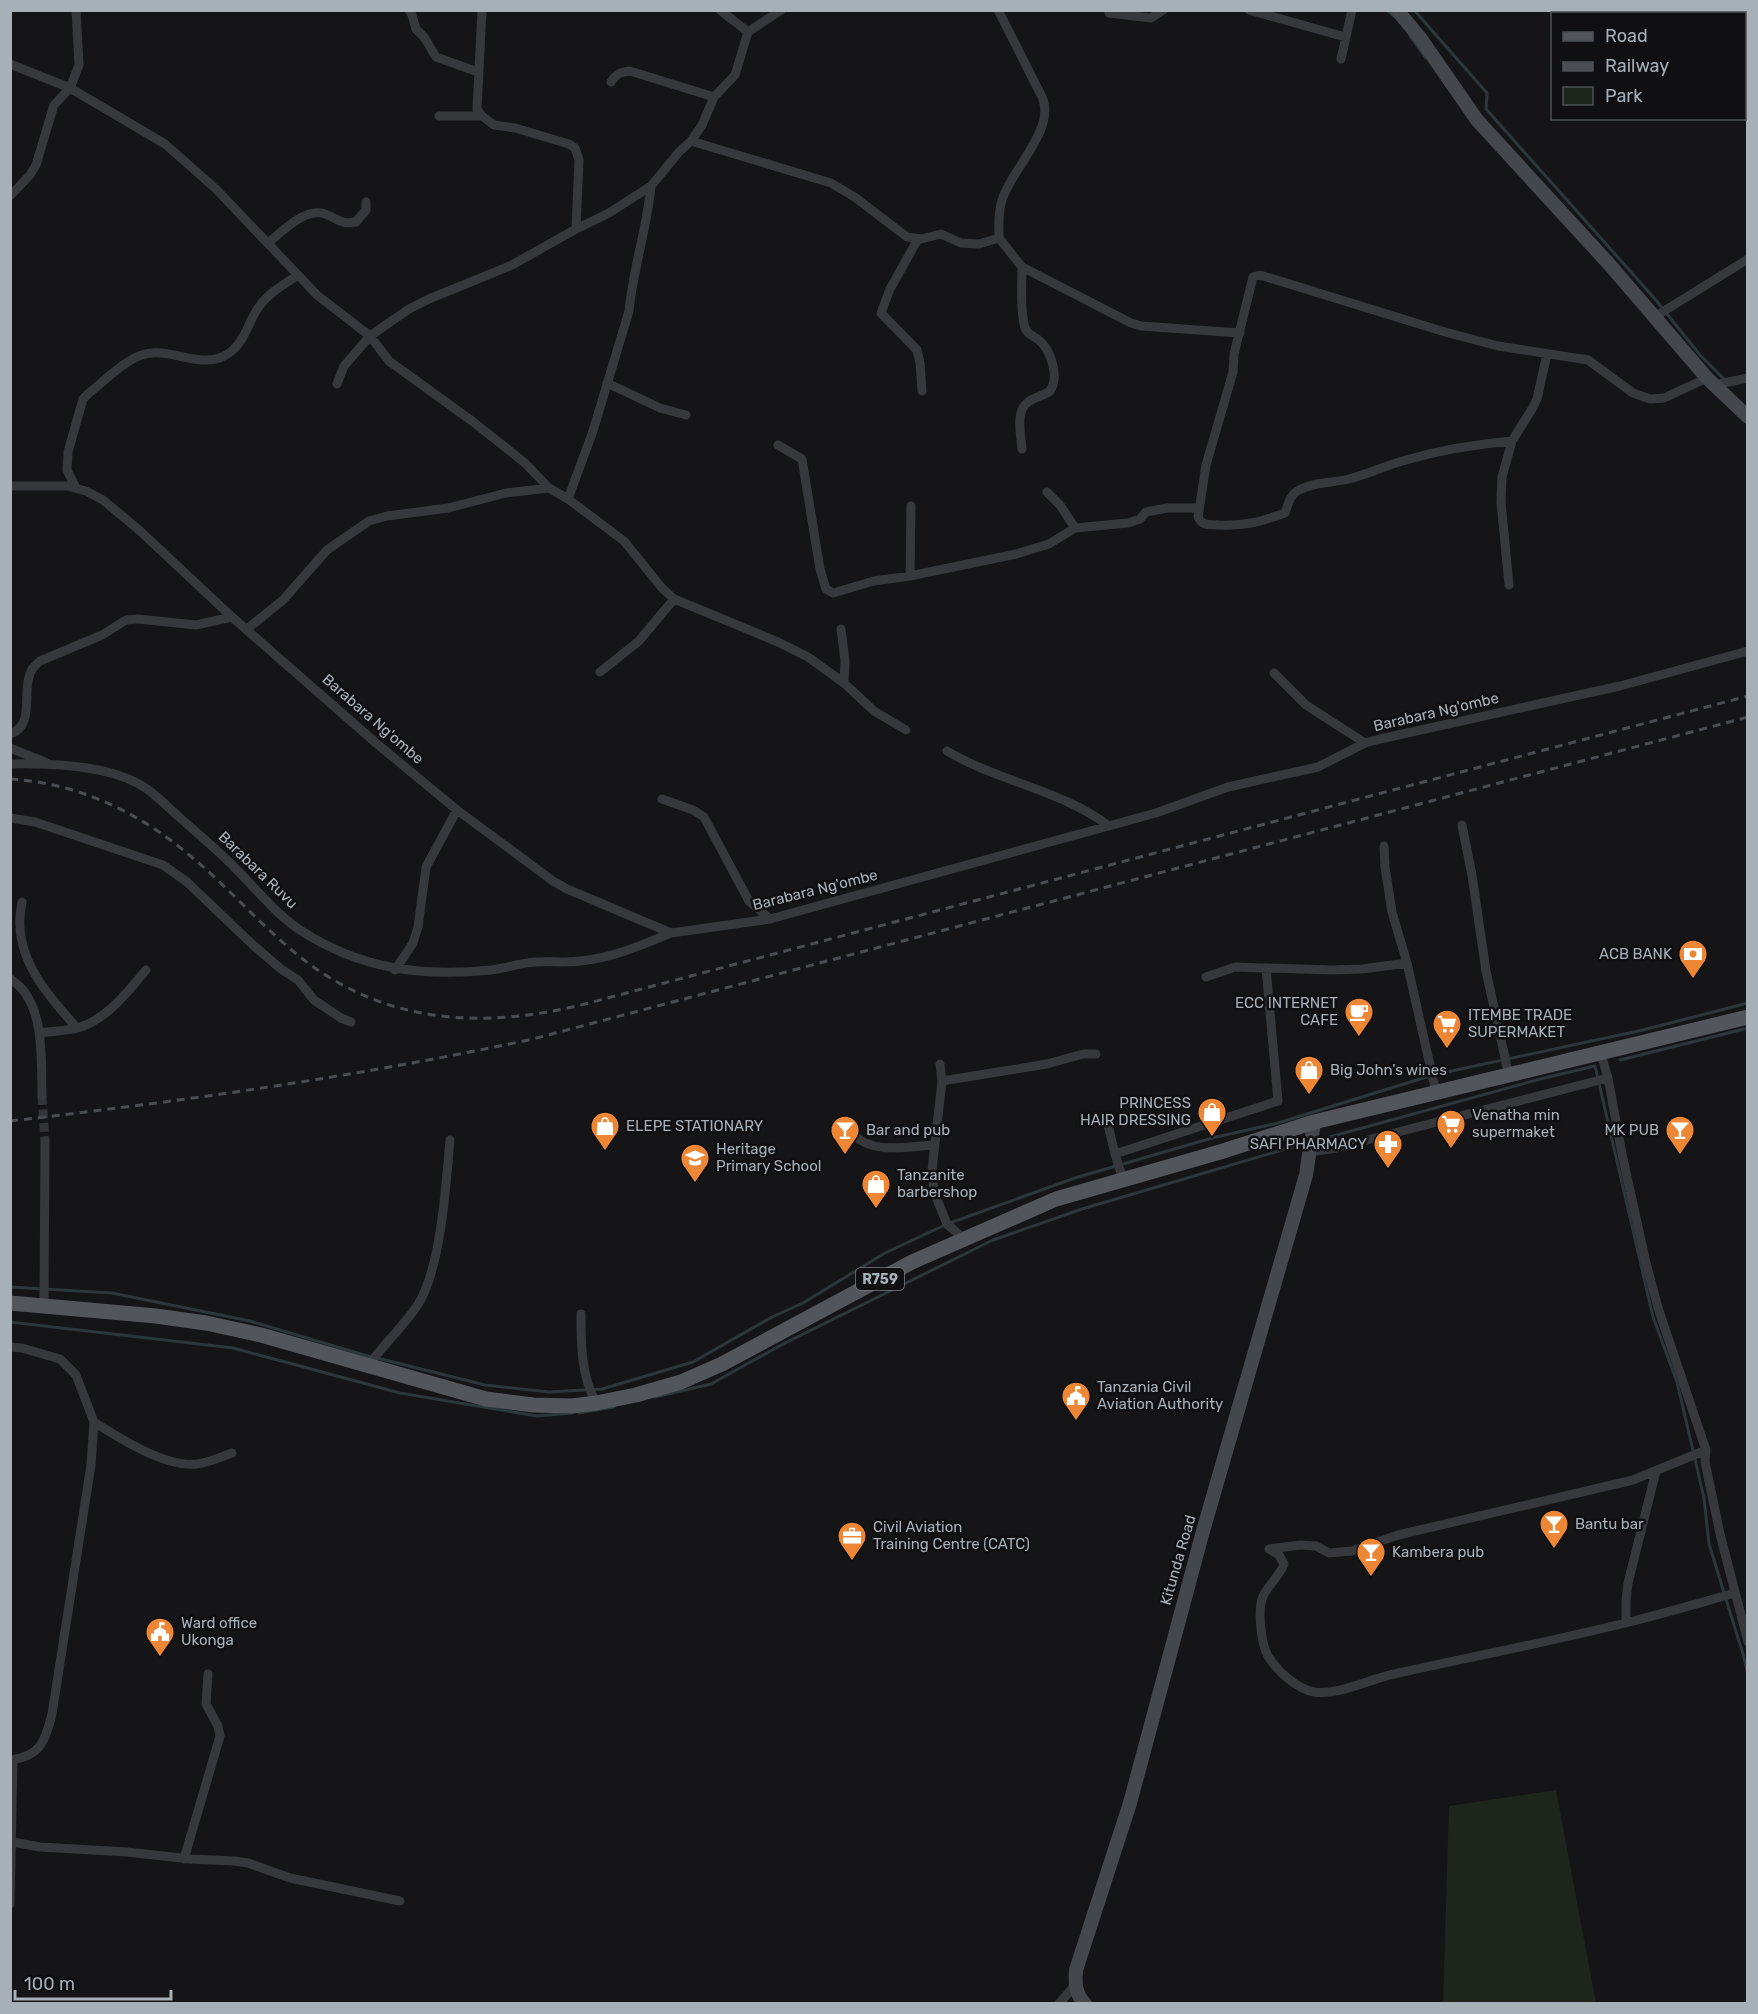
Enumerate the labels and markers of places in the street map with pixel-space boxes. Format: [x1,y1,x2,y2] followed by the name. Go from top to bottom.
[1677,938,1709,980] bank icon: ACB BANK
[1599,945,1672,963] place label: ACB BANK
[1235,994,1338,1029] place label: ECC INTERNET CAFE
[1343,996,1375,1038] cafe icon: ECC INTERNET CAFE
[1468,1006,1572,1041] place label: ITEMBE TRADE SUPERMAKET
[1431,1008,1463,1050] supermarket icon: ITEMBE TRADE SUPERMAKET
[1293,1054,1325,1096] shop icon: Big John's wines
[1330,1061,1447,1079] place label: Big John's wines
[1080,1094,1191,1129] place label: PRINCESS HAIR DRESSING
[1196,1096,1228,1138] shop icon: PRINCESS HAIR DRESSING
[1472,1106,1560,1141] place label: Venatha min supermaket
[1435,1108,1467,1150] supermarket icon: Venatha min supermaket
[589,1110,621,1152] shop icon: ELEPE STATIONARY
[829,1114,861,1156] bar icon: Bar and pub
[1664,1114,1696,1156] bar icon: MK PUB
[626,1117,764,1135] place label: ELEPE STATIONARY
[866,1121,950,1139] place label: Bar and pub
[1604,1121,1659,1139] place label: MK PUB
[1372,1128,1404,1170] pharmacy icon: SAFI PHARMACY
[1250,1135,1367,1153] place label: SAFI PHARMACY
[716,1140,821,1175] place label: Heritage Primary School
[679,1142,711,1184] school or university icon: Heritage Primary School
[897,1166,977,1201] place label: Tanzanite barbershop
[860,1168,892,1210] shop icon: Tanzanite barbershop
[1097,1378,1223,1413] place label: Tanzania Civil Aviation Authority
[1060,1380,1092,1422] public building icon: Tanzania Civil Aviation Authority
[1538,1508,1570,1550] bar icon: Bantu bar
[1575,1515,1644,1533] place label: Bantu bar
[873,1518,1030,1553] place label: Civil Aviation Training Centre (CATC)
[836,1520,868,1562] office icon: Civil Aviation Training Centre (CATC)
[1355,1536,1387,1578] bar icon: Kambera pub
[1392,1543,1484,1561] place label: Kambera pub
[181,1614,257,1649] place label: Ward office Ukonga
[144,1616,176,1658] public building icon: Ward office Ukonga

